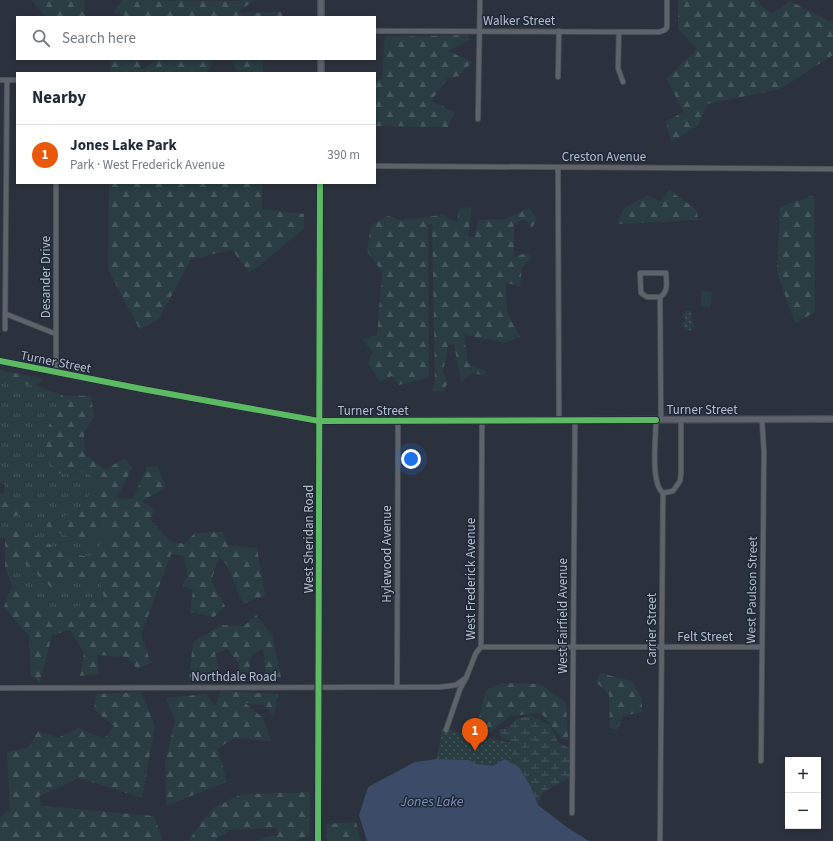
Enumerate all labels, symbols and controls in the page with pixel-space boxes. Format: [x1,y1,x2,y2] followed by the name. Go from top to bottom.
[483,12,556,30] street label: Walker Street
[16,16,376,60] search box
[30,27,52,49] icon: search
[62,28,136,49] text: Search here
[32,86,86,110] text: Nearby
[70,135,177,156] text: Jones Lake Park
[42,146,48,164] text: 1
[327,146,360,164] text: 390 m
[562,148,646,166] street label: Creston Avenue
[70,156,225,174] text: Park · West Frederick Avenue
[37,236,55,318] street label: Desander Drive
[19,346,93,378] street label: Turner Street
[666,401,738,419] street label: Turner Street
[337,402,409,420] street label: Turner Street
[401,449,421,469] your location
[300,485,318,593] street label: West Sheridan Road
[378,505,396,603] street label: Hylewood Avenue
[462,518,480,640] street label: West Frederick Avenue
[742,536,762,644] street label: West Paulson Street
[554,558,572,674] street label: West Fairfield Avenue
[643,592,661,665] street label: Carrier Street
[677,628,733,646] street label: Felt Street
[191,668,277,686] street label: Northdale Road
[462,718,488,751] pin: 1
[785,757,821,829] map controls
[785,757,821,793] button: +
[400,792,464,812] water label: Jones Lake
[785,793,821,829] button: −

